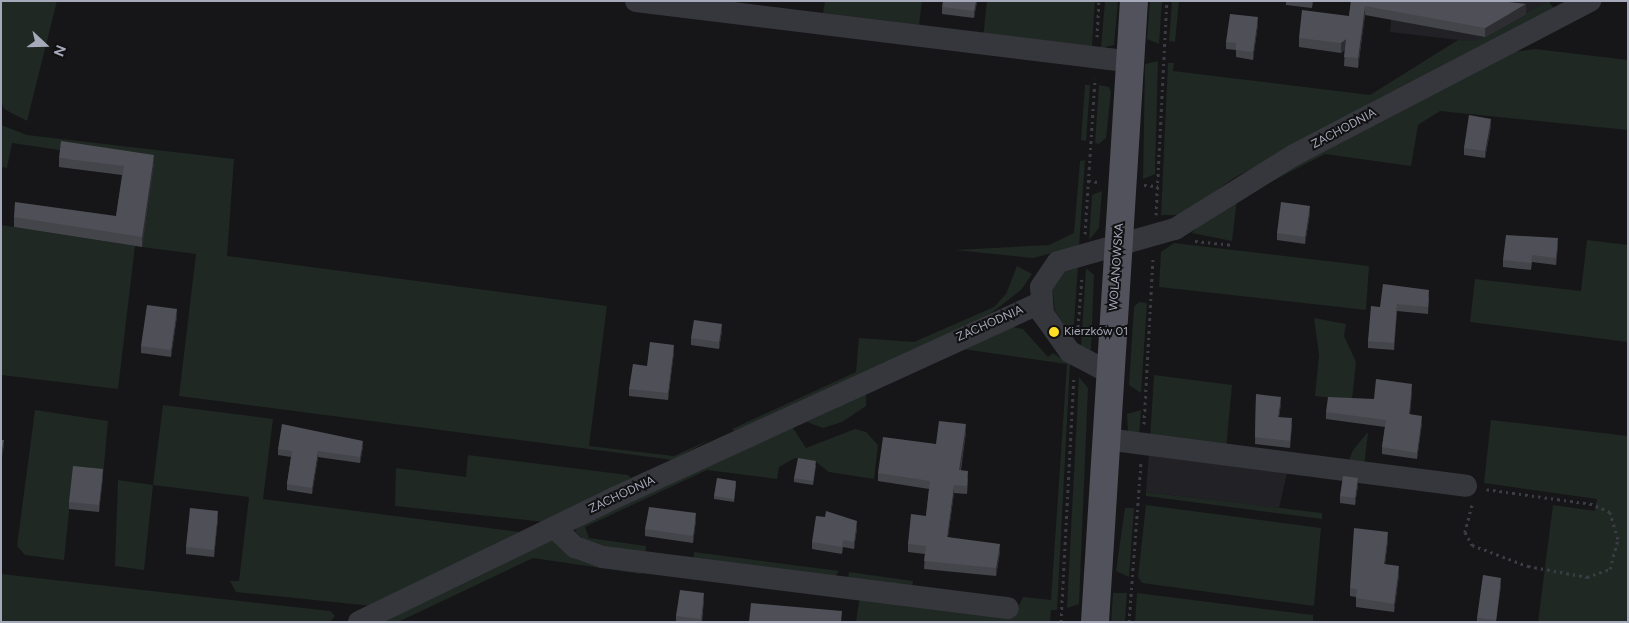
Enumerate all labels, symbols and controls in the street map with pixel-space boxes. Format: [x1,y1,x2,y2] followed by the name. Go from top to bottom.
[20,20,70,70] north arrow
[50,42,69,59] text: N
[1309,106,1379,152] street label: ZACHODNIA
[1107,223,1127,311] street label: WOLANOWSKA
[954,303,1026,345] street label: ZACHODNIA
[1064,325,1128,339] place label: Kierzków 01
[1048,326,1060,338] marker: Kierzków 01
[587,473,657,517] street label: ZACHODNIA

